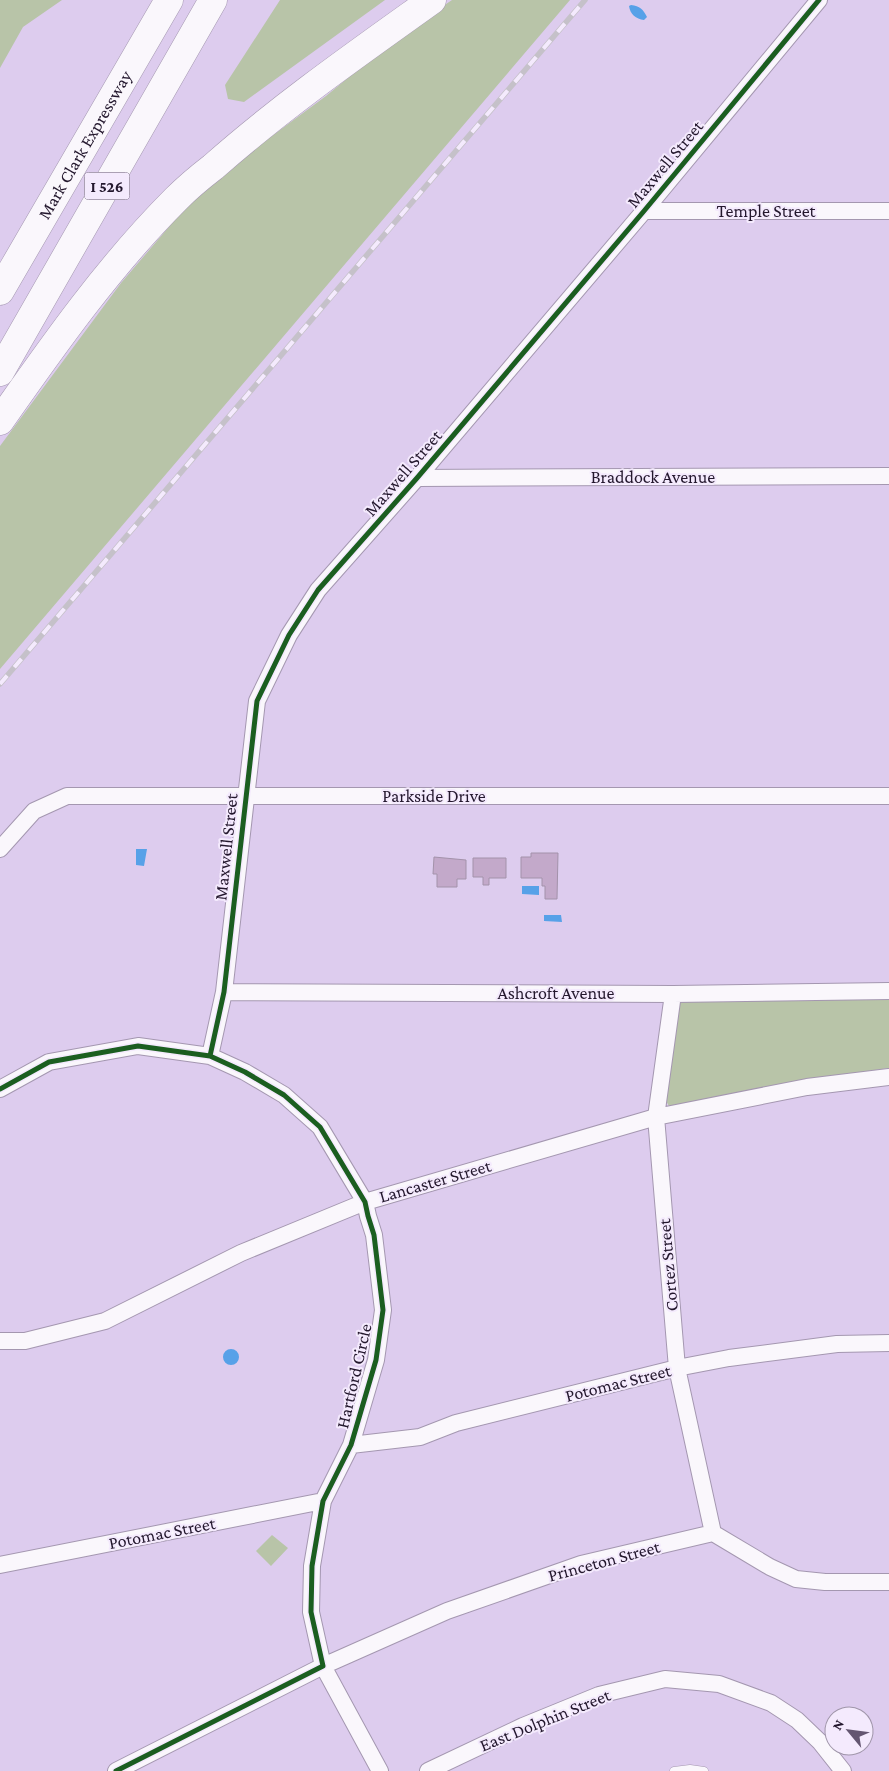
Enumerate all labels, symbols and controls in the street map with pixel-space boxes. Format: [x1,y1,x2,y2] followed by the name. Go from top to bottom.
[34,66,136,223] street label: Mark Clark Expressway
[623,116,708,212] street label: Maxwell Street
[84,172,130,200] road number: I 526
[716,201,817,221] street label: Temple Street
[360,425,446,520] street label: Maxwell Street
[591,467,715,487] street label: Braddock Avenue
[382,786,486,806] street label: Parkside Drive
[210,791,242,902] street label: Maxwell Street
[497,983,615,1003] street label: Ashcroft Avenue
[377,1155,494,1207] street label: Lancaster Street
[654,1217,682,1312] street label: Cortez Street
[332,1322,376,1430] street label: Hartford Circle
[563,1360,674,1406] street label: Potomac Street
[107,1513,218,1553] street label: Potomac Street
[546,1536,663,1586] street label: Princeton Street
[477,1684,614,1755] street label: East Dolphin Street
[824,1706,874,1756] north arrow
[828,1716,847,1733] text: N

